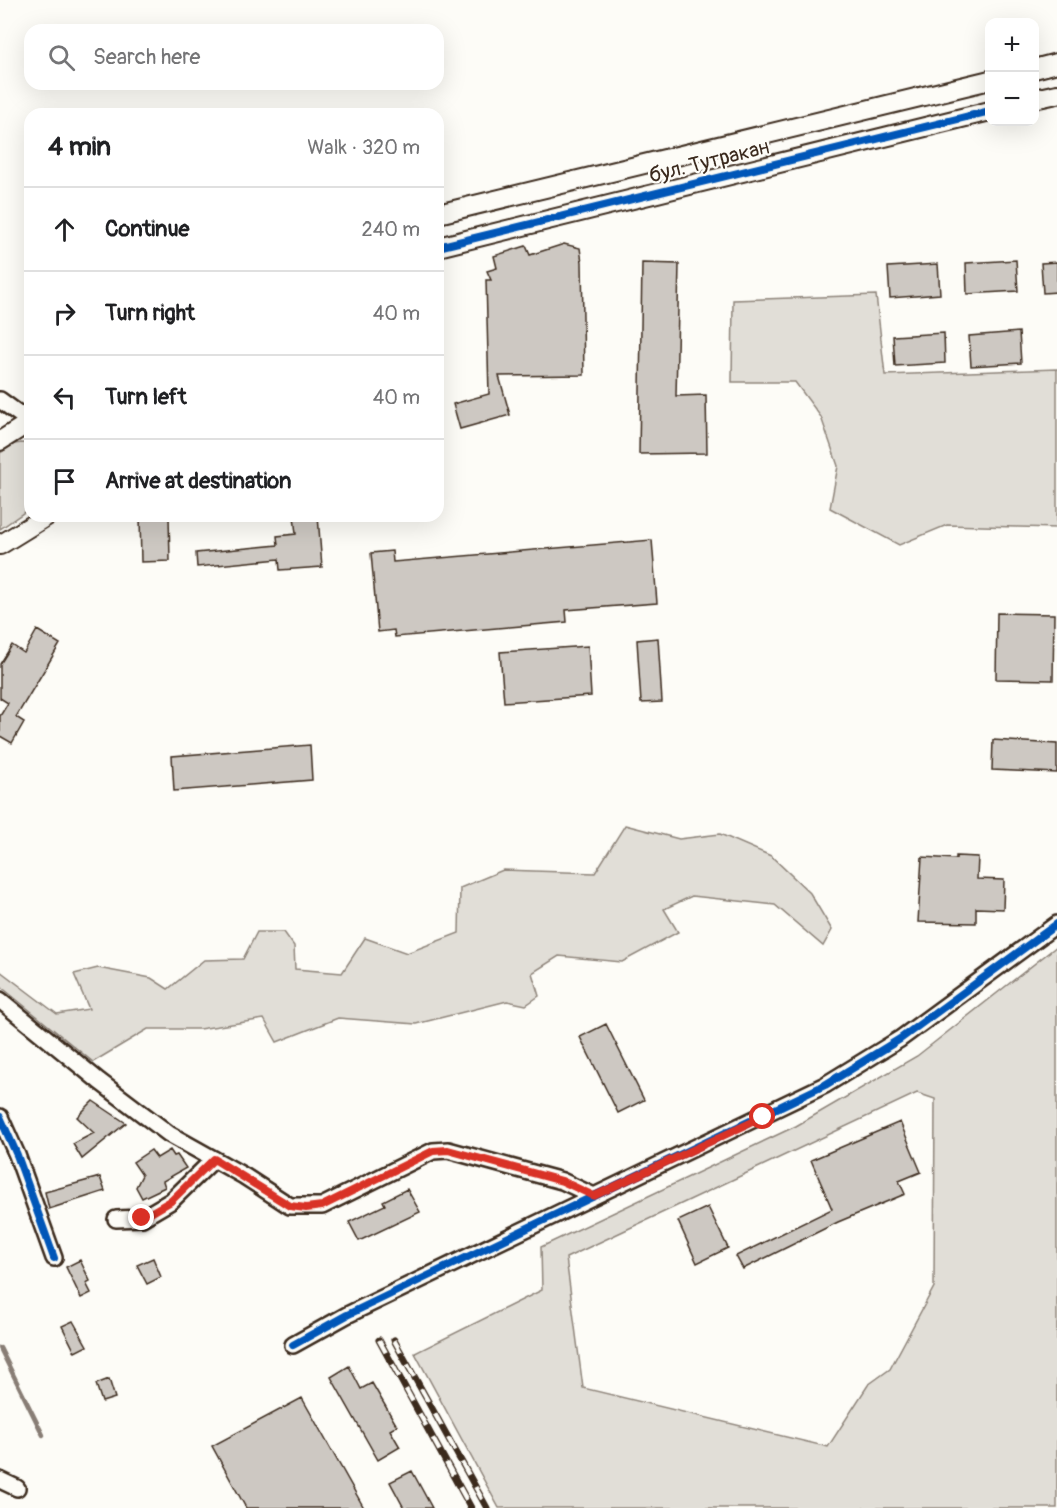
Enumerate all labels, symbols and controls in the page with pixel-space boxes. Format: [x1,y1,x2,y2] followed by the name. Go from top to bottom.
[985,18,1039,126] map controls
[985,18,1039,72] button: +
[24,24,444,90] search box
[45,41,78,74] icon: search
[93,43,200,71] text: Search here
[985,72,1039,126] button: −
[48,131,111,163] text: 4 min
[646,133,772,189] street label: бул. Тутракан
[307,135,420,160] text: Walk · 320 m
[48,213,81,246] icon: ahead
[105,215,189,243] text: Continue
[361,217,420,242] text: 240 m
[48,297,81,330] icon: right
[105,299,195,327] text: Turn right
[373,301,420,326] text: 40 m
[48,381,81,414] icon: left
[105,383,187,411] text: Turn left
[373,385,420,410] text: 40 m
[48,465,81,498] icon: arrive
[105,467,291,495] text: Arrive at destination
[749,1103,775,1129] route start
[128,1204,154,1230] route end

